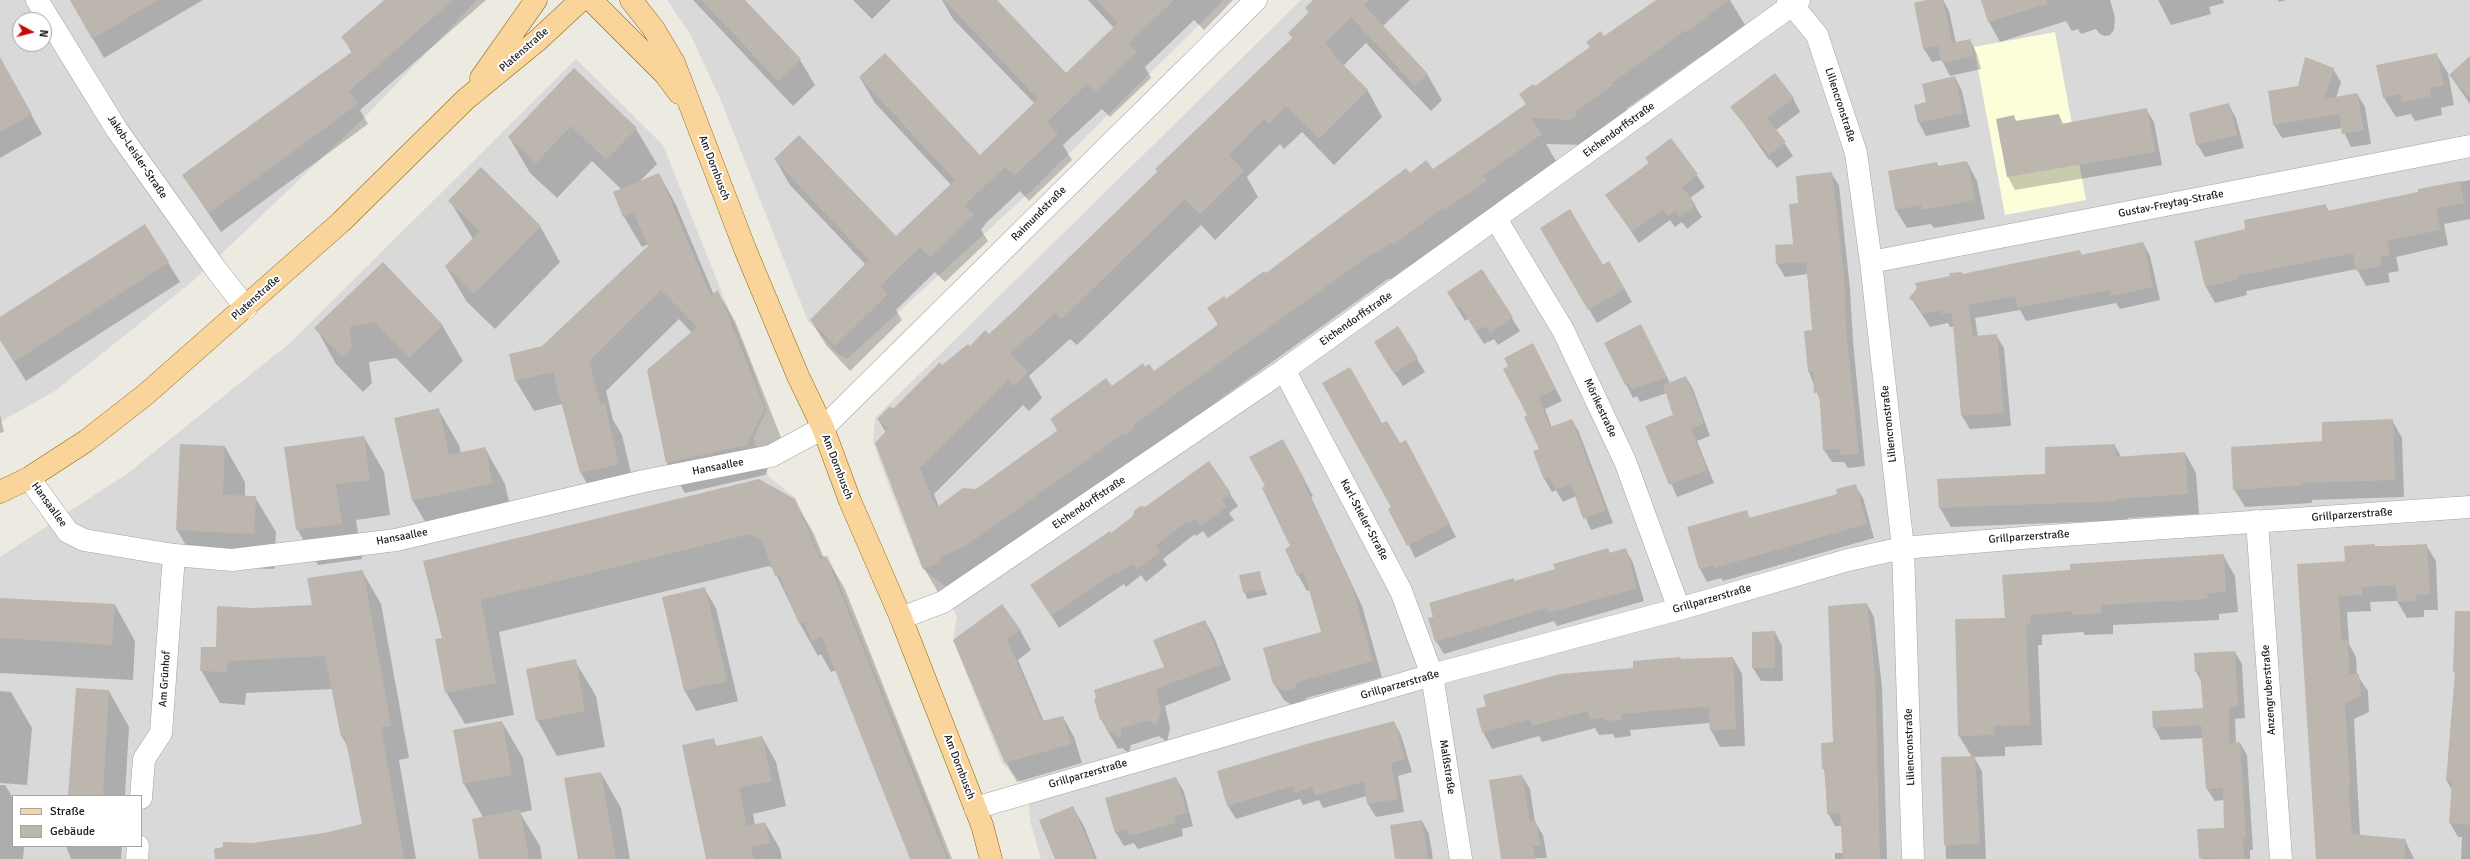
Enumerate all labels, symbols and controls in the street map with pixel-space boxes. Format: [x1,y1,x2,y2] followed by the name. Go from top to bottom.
[12,12,52,52] north arrow
[497,25,551,75] street label: Platenstraße
[36,29,50,38] text: N
[1822,66,1858,144] street label: Liliencronstraße
[1581,100,1657,160] street label: Eichendorffstraße
[104,113,170,201] street label: Jakob-Leisler-Straße
[696,134,732,202] street label: Am Dornbusch
[1009,184,1069,244] street label: Raimundstraße
[2117,187,2225,221] street label: Gustav-Freytag-Straße
[229,273,283,323] street label: Platenstraße
[1317,289,1395,349] street label: Eichendorffstraße
[1581,377,1619,439] street label: Mörikestraße
[1878,385,1900,463] street label: Liliencronstraße
[819,433,855,501] street label: Am Dornbusch
[691,456,745,478] street label: Hansaallee
[1050,474,1128,532] street label: Eichendorffstraße
[1337,477,1391,563] street label: Karl-Stieler-Straße
[28,480,70,530] street label: Hansaallee
[2311,506,2393,524] street label: Grillparzerstraße
[375,526,429,548] street label: Hansaallee
[1988,528,2070,546] street label: Grillparzerstraße
[1671,581,1753,617] street label: Grillparzerstraße
[2259,644,2279,736] street label: Anzengruberstraße
[156,650,174,708] street label: Am Grünhof
[1359,667,1441,703] street label: Grillparzerstraße
[1902,708,1918,786] street label: Liliencronstraße
[941,733,977,801] street label: Am Dornbusch
[1436,739,1458,795] street label: Malßstraße
[1047,756,1129,792] street label: Grillparzerstraße
[12,795,142,847] legend
[50,804,85,819] text: Straße
[50,824,95,839] text: Gebäude

